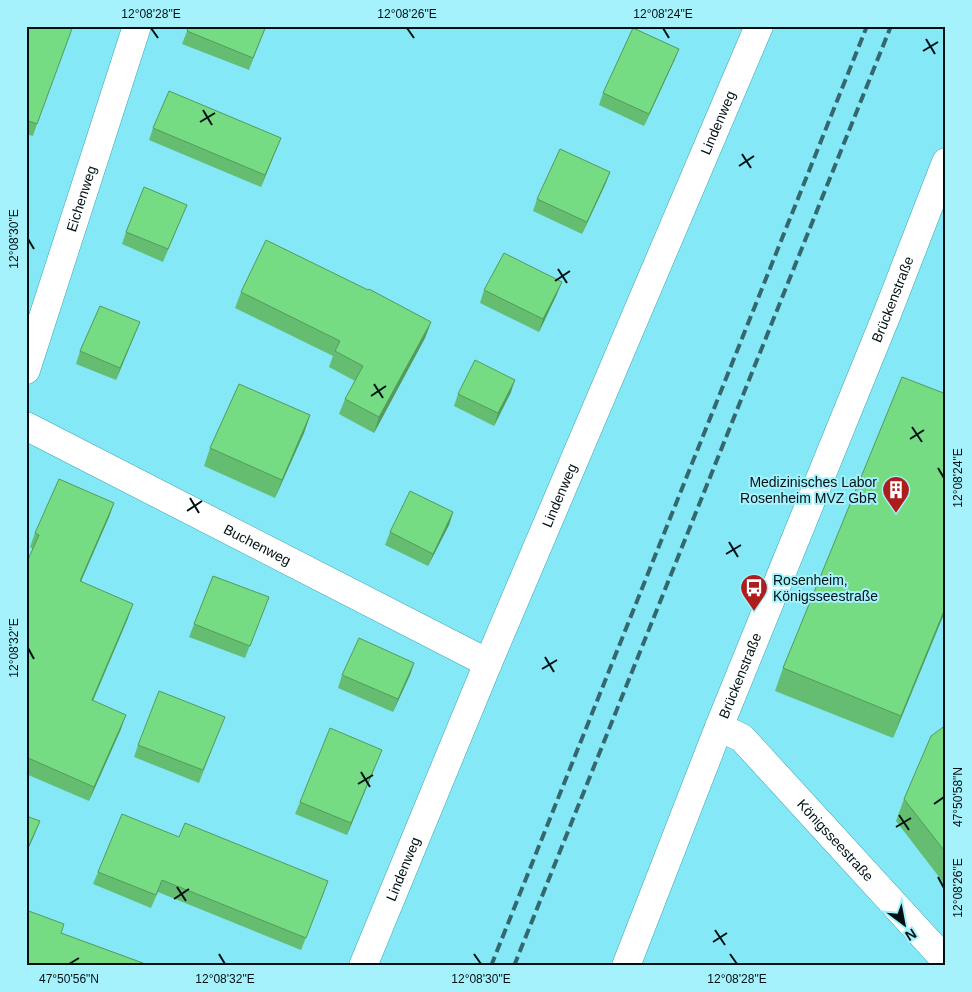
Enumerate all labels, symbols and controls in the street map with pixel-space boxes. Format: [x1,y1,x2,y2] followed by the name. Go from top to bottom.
[121,7,181,21] text: 12°08'28"E
[377,7,437,21] text: 12°08'26"E
[633,7,693,21] text: 12°08'24"E
[697,88,739,157] street label: Lindenweg
[63,164,99,234] street label: Eichenweg
[7,209,21,269] text: 12°08'30"E
[868,254,917,345] street label: Brückenstraße
[951,448,965,508] text: 12°08'24"E
[539,461,580,530] street label: Lindenweg
[740,474,877,506] place label: Medizinisches Labor Rosenheim MVZ GbR
[881,475,911,514] building icon: Medizinisches Labor Rosenheim MVZ GbR
[221,521,294,569] street label: Buchenweg
[773,572,878,604] place label: Rosenheim, Königsseestraße
[739,573,769,612] bus stop icon: Rosenheim, Königsseestraße
[7,618,21,678] text: 12°08'32"E
[715,630,765,721] street label: Brückenstraße
[951,767,965,827] text: 47°50'58"N
[794,796,877,885] street label: Königsseestraße
[383,835,423,903] street label: Lindenweg
[951,858,965,918] text: 12°08'26"E
[880,900,930,950] north arrow
[902,926,919,944] text: N
[39,972,99,986] text: 47°50'56"N
[195,972,255,986] text: 12°08'32"E
[451,972,511,986] text: 12°08'30"E
[707,972,767,986] text: 12°08'28"E

